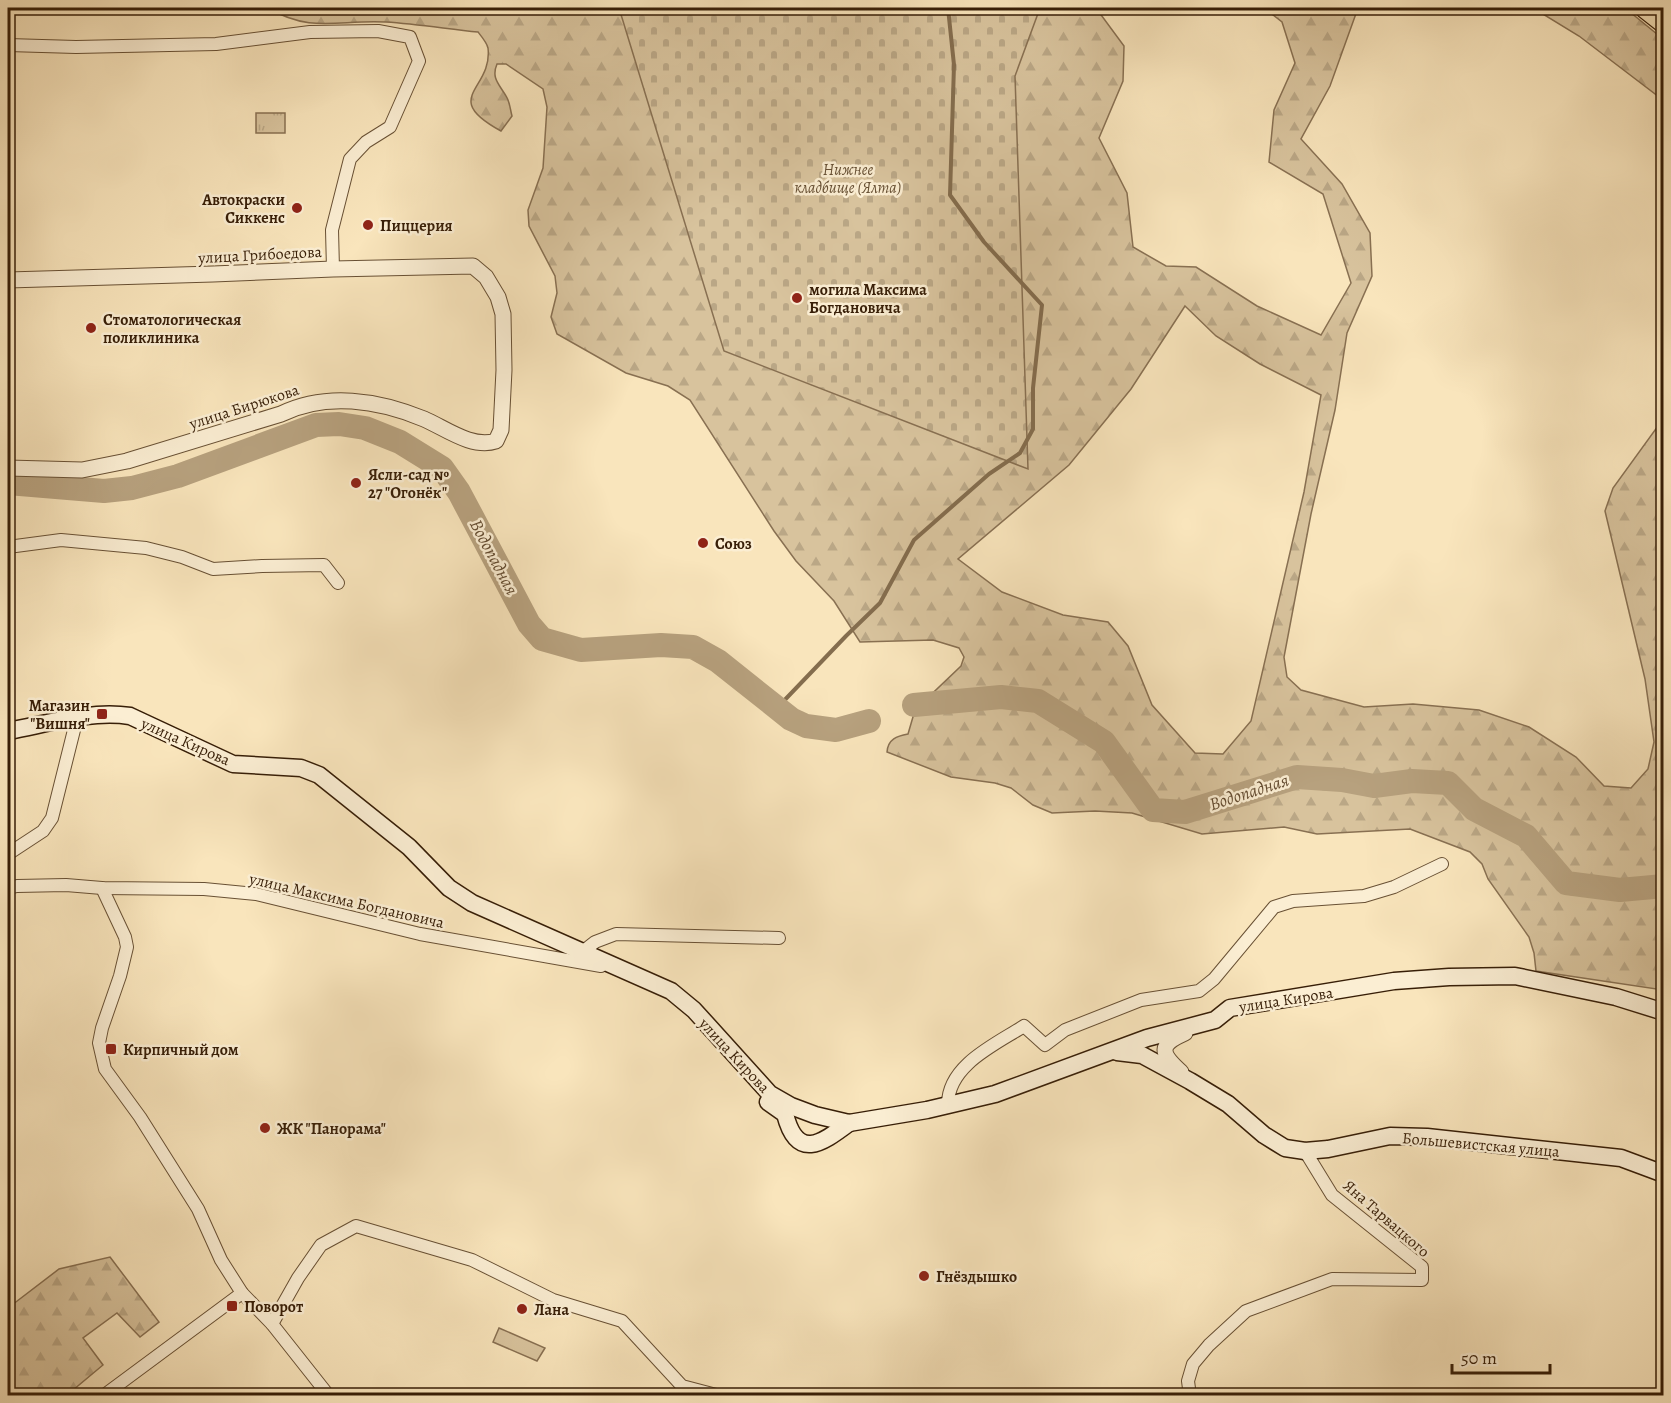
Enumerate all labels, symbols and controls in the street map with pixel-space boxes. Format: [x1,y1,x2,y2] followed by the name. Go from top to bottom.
[795,159,901,199] park label: Нижнее кладбище (Ялта)
[201,189,285,229] place label: Автокраски Сиккенс
[290,201,304,215] marker: Автокраски Сиккенс
[380,215,453,237] place label: Пиццерия
[361,218,375,232] marker: Пиццерия
[197,241,323,269] street label: улица Грибоедова
[809,279,927,319] place label: могила Максима Богдановича
[790,291,804,305] marker: могила Максима Богдановича
[103,309,241,349] place label: Стоматологическая поликлиника
[84,321,98,335] marker: Стоматологическая поликлиника
[186,379,303,435] street label: улица Бирюкова
[368,464,450,504] place label: Ясли-сад № 27 "Огонёк"
[349,476,363,490] marker: Ясли-сад № 27 "Огонёк"
[464,515,524,599] water label: Водопадная
[715,533,752,555] place label: Союз
[696,536,710,550] marker: Союз
[29,695,90,735] place label: Магазин "Вишня"
[95,707,109,721] marker: Магазин "Вишня"
[137,712,234,772] street label: улица Кирова
[1206,768,1292,816] water label: Водопадная
[246,868,447,934] street label: улица Максима Богдановича
[1236,982,1335,1018] street label: улица Кирова
[693,1013,775,1098] street label: улица Кирова
[123,1039,239,1061] place label: Кирпичный дом
[104,1042,118,1056] marker: Кирпичный дом
[277,1118,386,1140] place label: ЖК "Панорама"
[258,1121,272,1135] marker: ЖК "Панорама"
[1401,1127,1561,1163] street label: Большевистская улица
[1338,1175,1434,1262] street label: Яна Тарвацкого
[936,1266,1017,1288] place label: Гнёздышко
[917,1269,931,1283] marker: Гнёздышко
[244,1296,304,1318] place label: Поворот
[225,1299,239,1313] marker: Поворот
[534,1299,569,1321] place label: Лана
[515,1302,529,1316] marker: Лана
[1452,1337,1550,1375] scale bar
[1461,1346,1497,1370] text: 50 m

